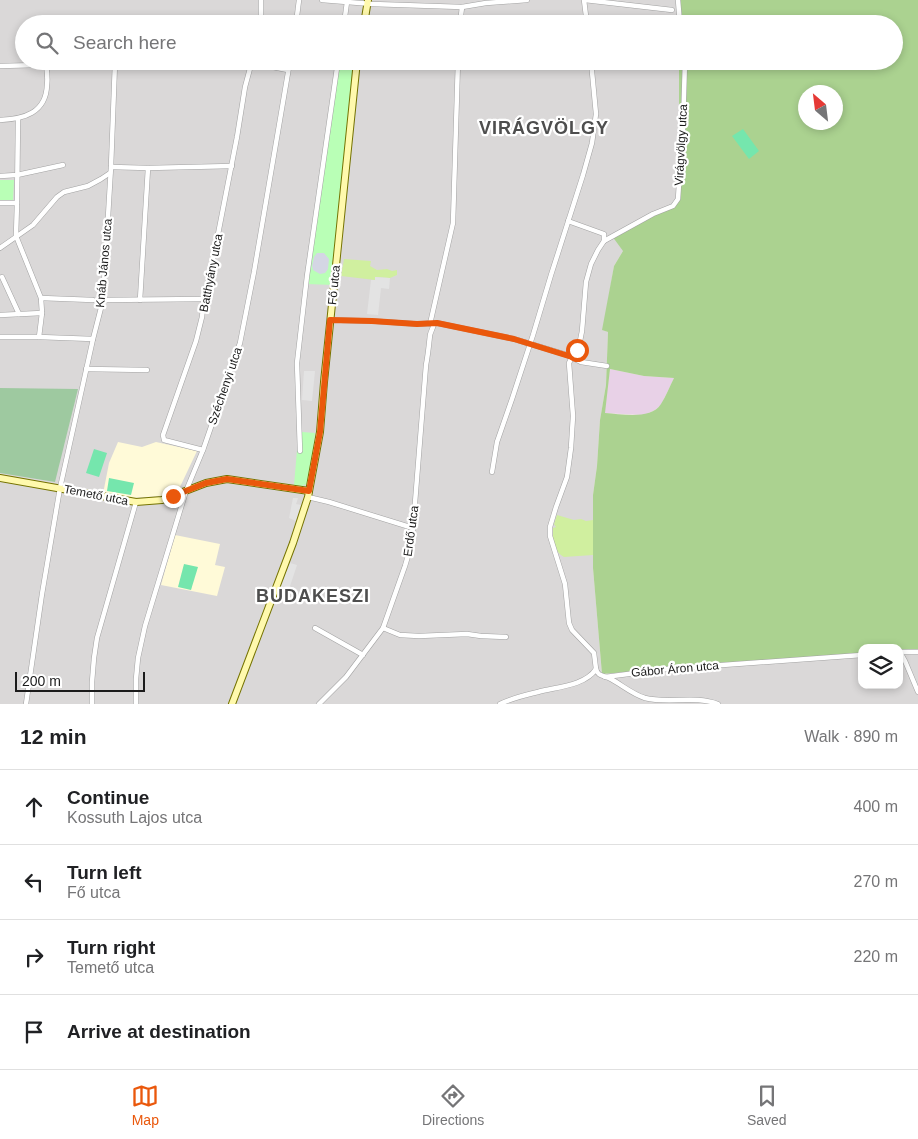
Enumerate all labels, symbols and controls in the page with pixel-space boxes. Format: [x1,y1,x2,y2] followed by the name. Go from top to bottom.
[15,15,903,70] search box
[33,29,61,57] icon: search
[73,32,177,53] text: Search here
[798,85,843,130] north arrow
[672,103,690,186] street label: Virágvölgy utca
[479,117,609,138] district label: VIRÁGVÖLGY
[93,218,115,308] street label: Knáb János utca
[197,232,226,313] street label: Batthyány utca
[325,264,343,306] street label: Fő utca
[566,339,589,362] route start
[205,345,245,427] street label: Széchenyi utca
[63,482,130,508] street label: Temető utca
[162,485,185,508] route end
[400,504,422,557] street label: Erdő utca
[256,586,370,606] district label: BUDAKESZI
[858,644,903,689] map controls
[858,644,903,689] button: layers
[630,657,720,680] street label: Gábor Áron utca
[15,669,145,692] scale bar
[22,673,61,689] text: 200 m
[20,725,87,748] text: 12 min
[804,728,898,745] text: Walk · 890 m
[67,787,149,808] text: Continue
[20,793,48,821] icon: ahead
[854,798,898,815] text: 400 m
[67,809,202,826] text: Kossuth Lajos utca
[67,862,142,883] text: Turn left
[20,868,48,896] icon: left
[854,873,898,890] text: 270 m
[67,884,120,901] text: Fő utca
[67,937,155,958] text: Turn right
[20,943,48,971] icon: right
[854,948,898,965] text: 220 m
[67,959,154,976] text: Temető utca
[20,1018,48,1046] icon: arrive
[67,1021,251,1042] text: Arrive at destination
[131,1082,159,1128] tab: Map
[422,1082,484,1128] tab: Directions
[747,1082,787,1128] tab: Saved

